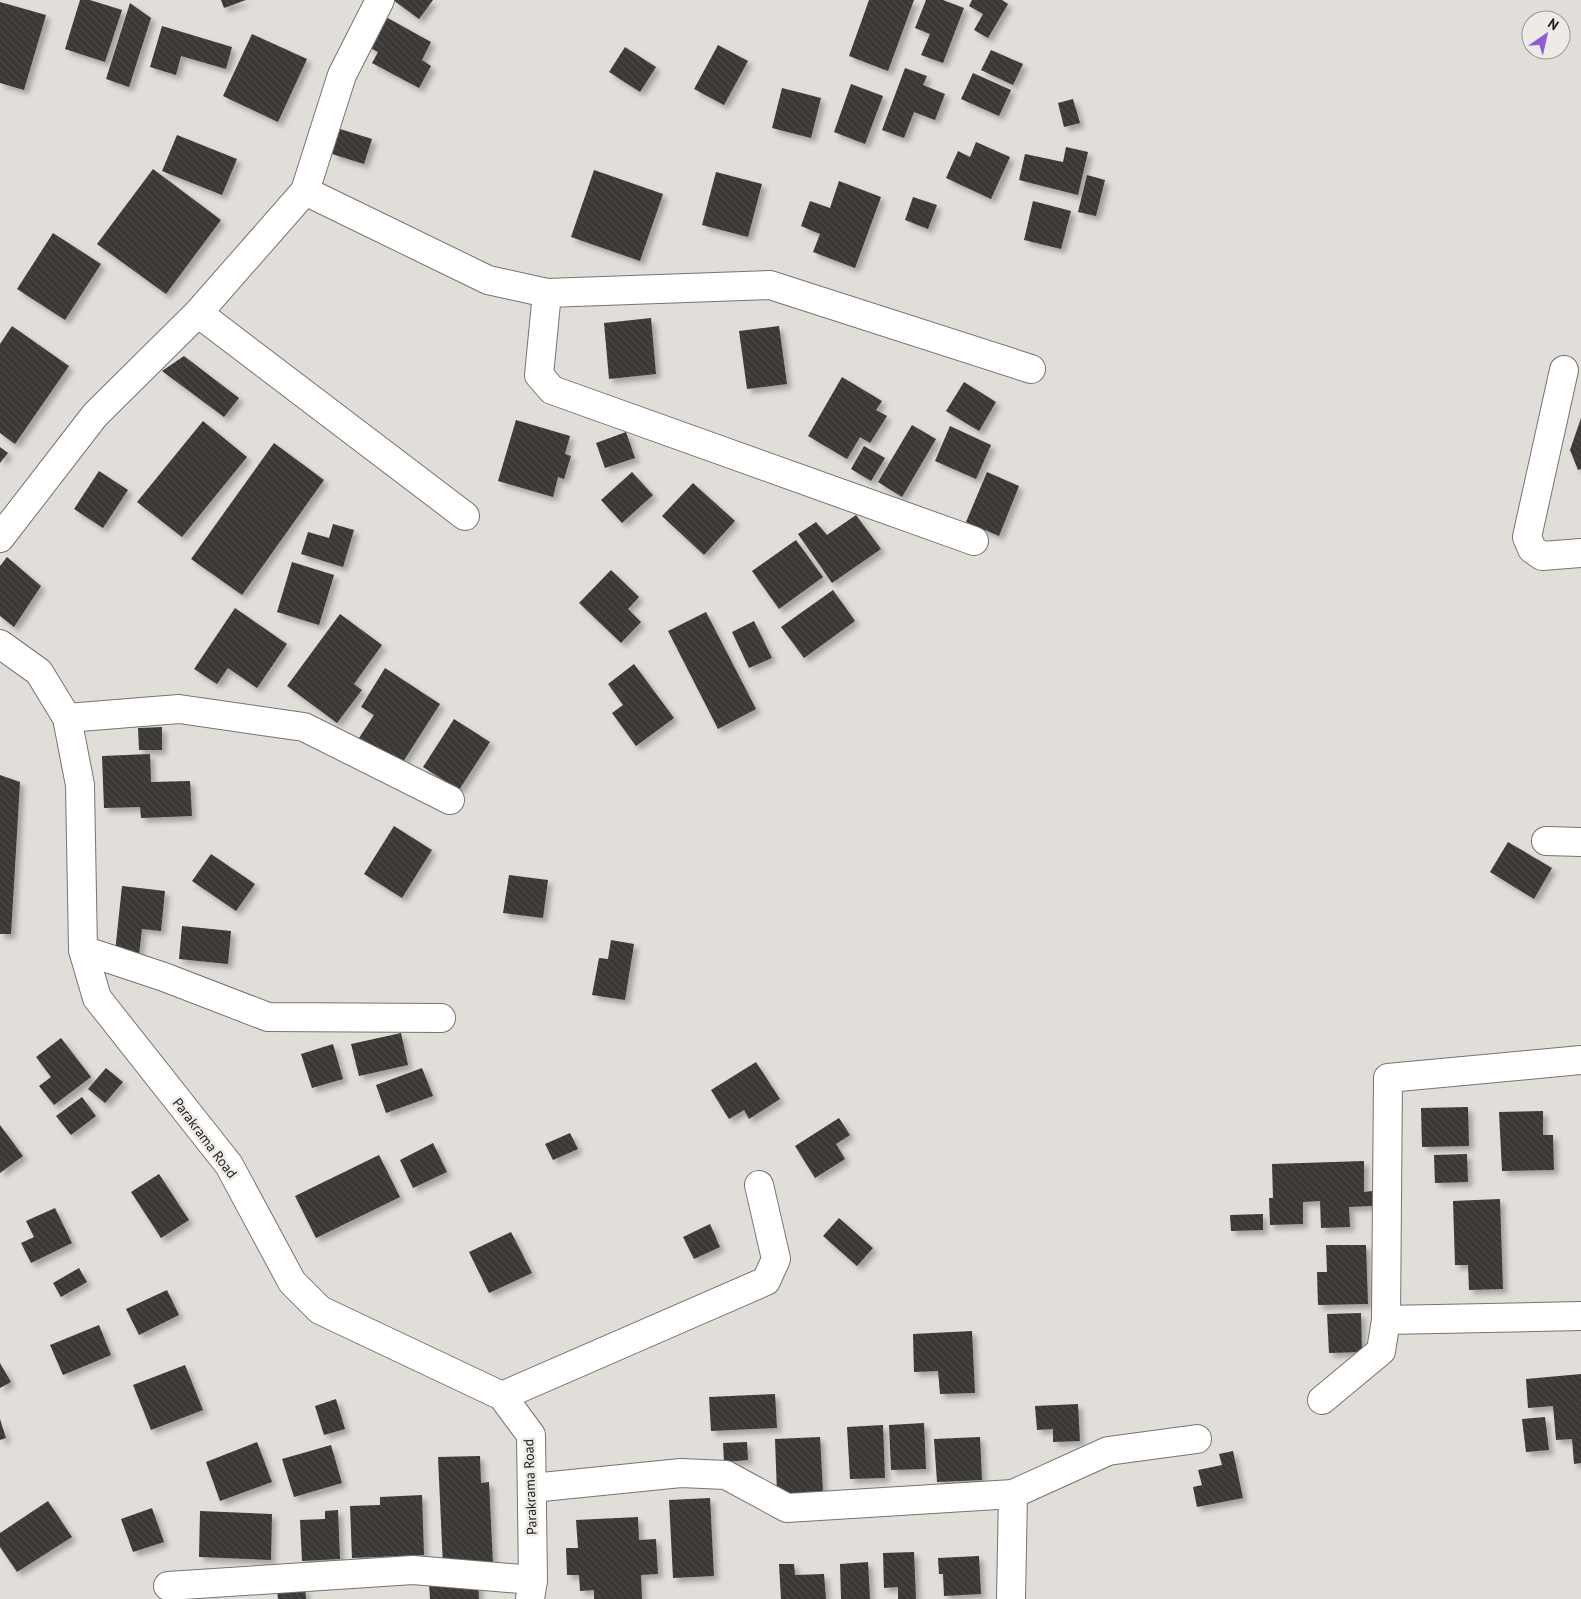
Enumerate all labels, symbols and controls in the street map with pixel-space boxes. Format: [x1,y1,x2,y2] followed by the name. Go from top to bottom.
[1521,10,1571,60] north arrow
[1544,14,1562,34] text: N
[169,1094,241,1182] street label: Parakrama Road
[519,1439,541,1535] street label: Parakrama Road

